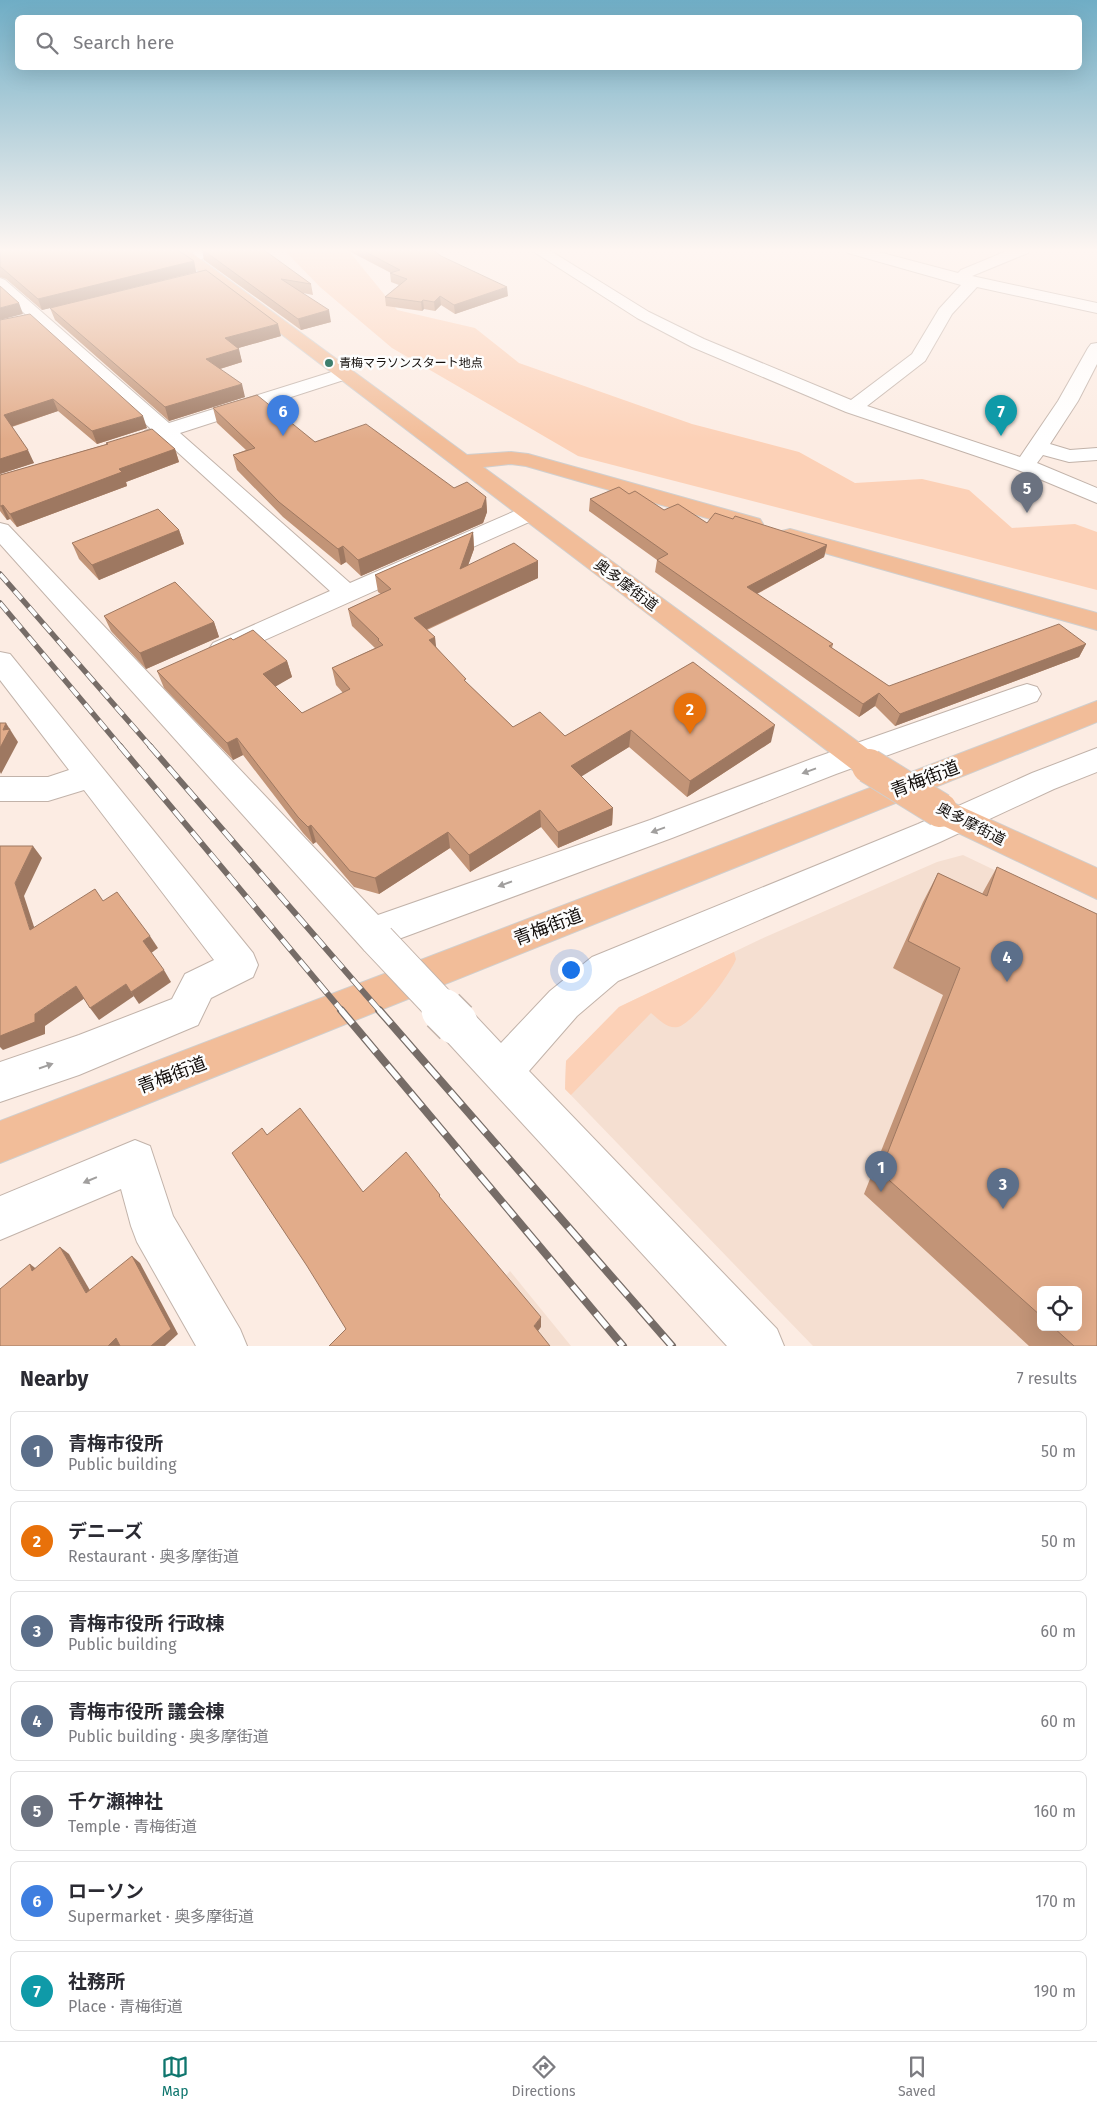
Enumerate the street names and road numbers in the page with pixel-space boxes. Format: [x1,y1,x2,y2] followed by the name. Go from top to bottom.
[591,555,661,615] street label: 奥多摩街道
[887,756,963,802] street label: 青梅街道
[933,799,1009,849] street label: 奥多摩街道
[510,904,586,950] street label: 青梅街道
[134,1052,210,1098] street label: 青梅街道

